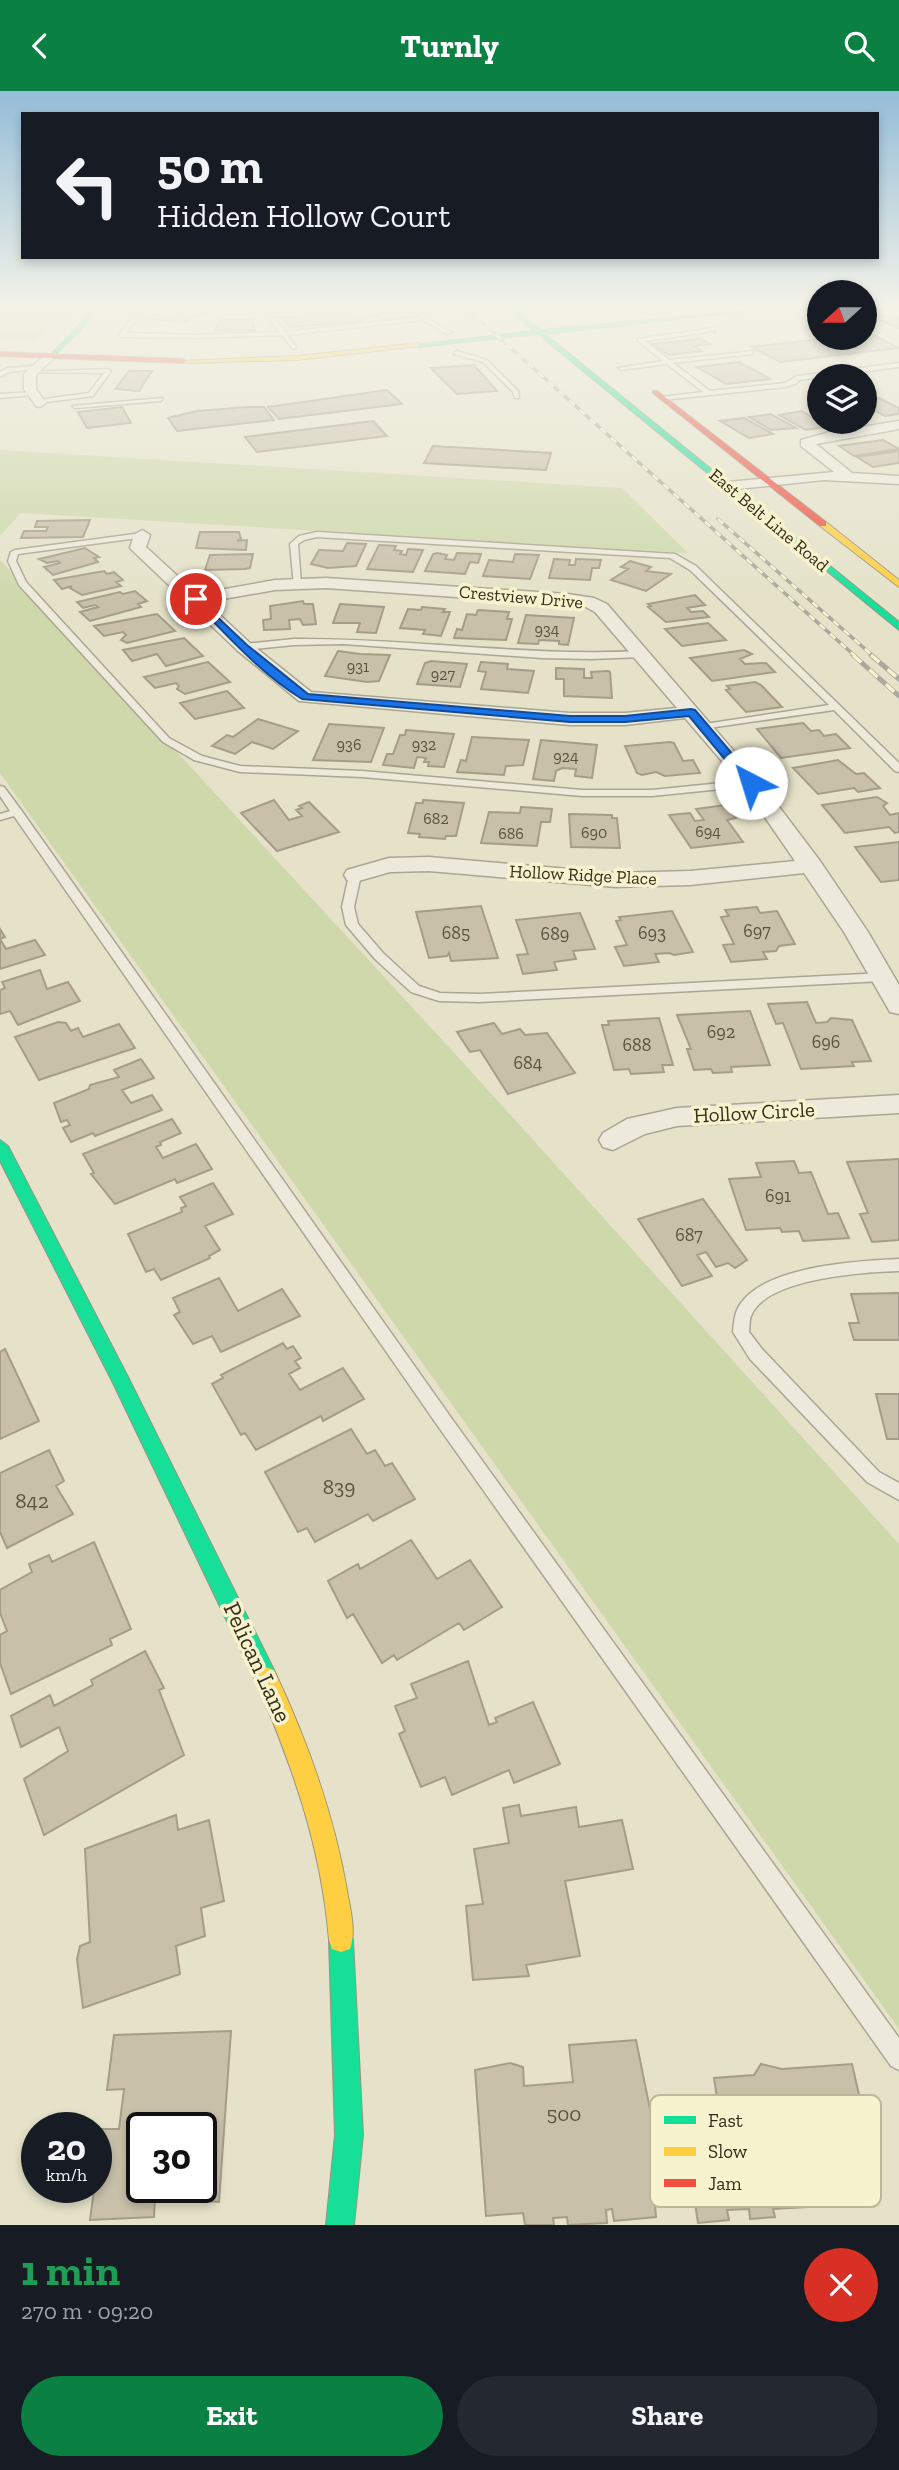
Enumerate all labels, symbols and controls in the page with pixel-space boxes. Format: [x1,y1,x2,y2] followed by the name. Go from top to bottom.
[21,27,59,65] icon: back
[400,27,499,65] text: Turnly
[840,27,878,65] icon: search
[157,137,263,196] text: 50 m
[42,140,133,231] icon: left
[157,197,450,235] text: Hidden Hollow Court
[807,280,877,350] north arrow
[807,280,877,434] map controls
[807,364,877,434] button: layers
[705,464,833,576] street label: East Belt Line Road
[166,569,226,629] pin
[177,580,215,618] icon: arrive
[458,581,584,613] street label: Crestview Drive
[535,620,560,639] house number: 934
[347,657,369,676] house number: 931
[431,665,456,684] house number: 927
[337,735,361,754] house number: 936
[412,735,436,754] house number: 932
[714,746,788,820] position arrow
[553,747,579,766] house number: 924
[423,809,449,828] house number: 682
[695,822,721,841] house number: 694
[581,823,607,842] house number: 690
[498,824,524,843] house number: 686
[509,860,657,890] street label: Hollow Ridge Place
[743,920,771,942] house number: 697
[442,922,470,944] house number: 685
[638,922,666,944] house number: 693
[541,923,569,945] house number: 689
[707,1021,735,1043] house number: 692
[812,1031,840,1053] house number: 696
[623,1034,651,1056] house number: 688
[514,1052,543,1074] house number: 684
[693,1096,816,1128] street label: Hollow Circle
[765,1185,791,1207] house number: 691
[675,1224,703,1246] house number: 687
[323,1474,355,1499] house number: 839
[15,1488,49,1513] house number: 842
[218,1597,298,1727] street label: Pelican Lane
[650,2095,881,2207] legend
[547,2101,581,2126] house number: 500
[708,2109,743,2132] text: Fast
[126,2112,217,2203] speed limit sign: 30
[47,2127,86,2169] text: 20
[708,2140,748,2163] text: Slow
[46,2164,87,2186] text: km/h
[708,2172,742,2195] text: Jam
[21,2245,120,2296] text: 1 min
[804,2248,878,2322] button: close
[21,2297,153,2325] text: 270 m · 09:20
[21,2376,443,2456] button: Exit
[457,2376,878,2456] button: Share

